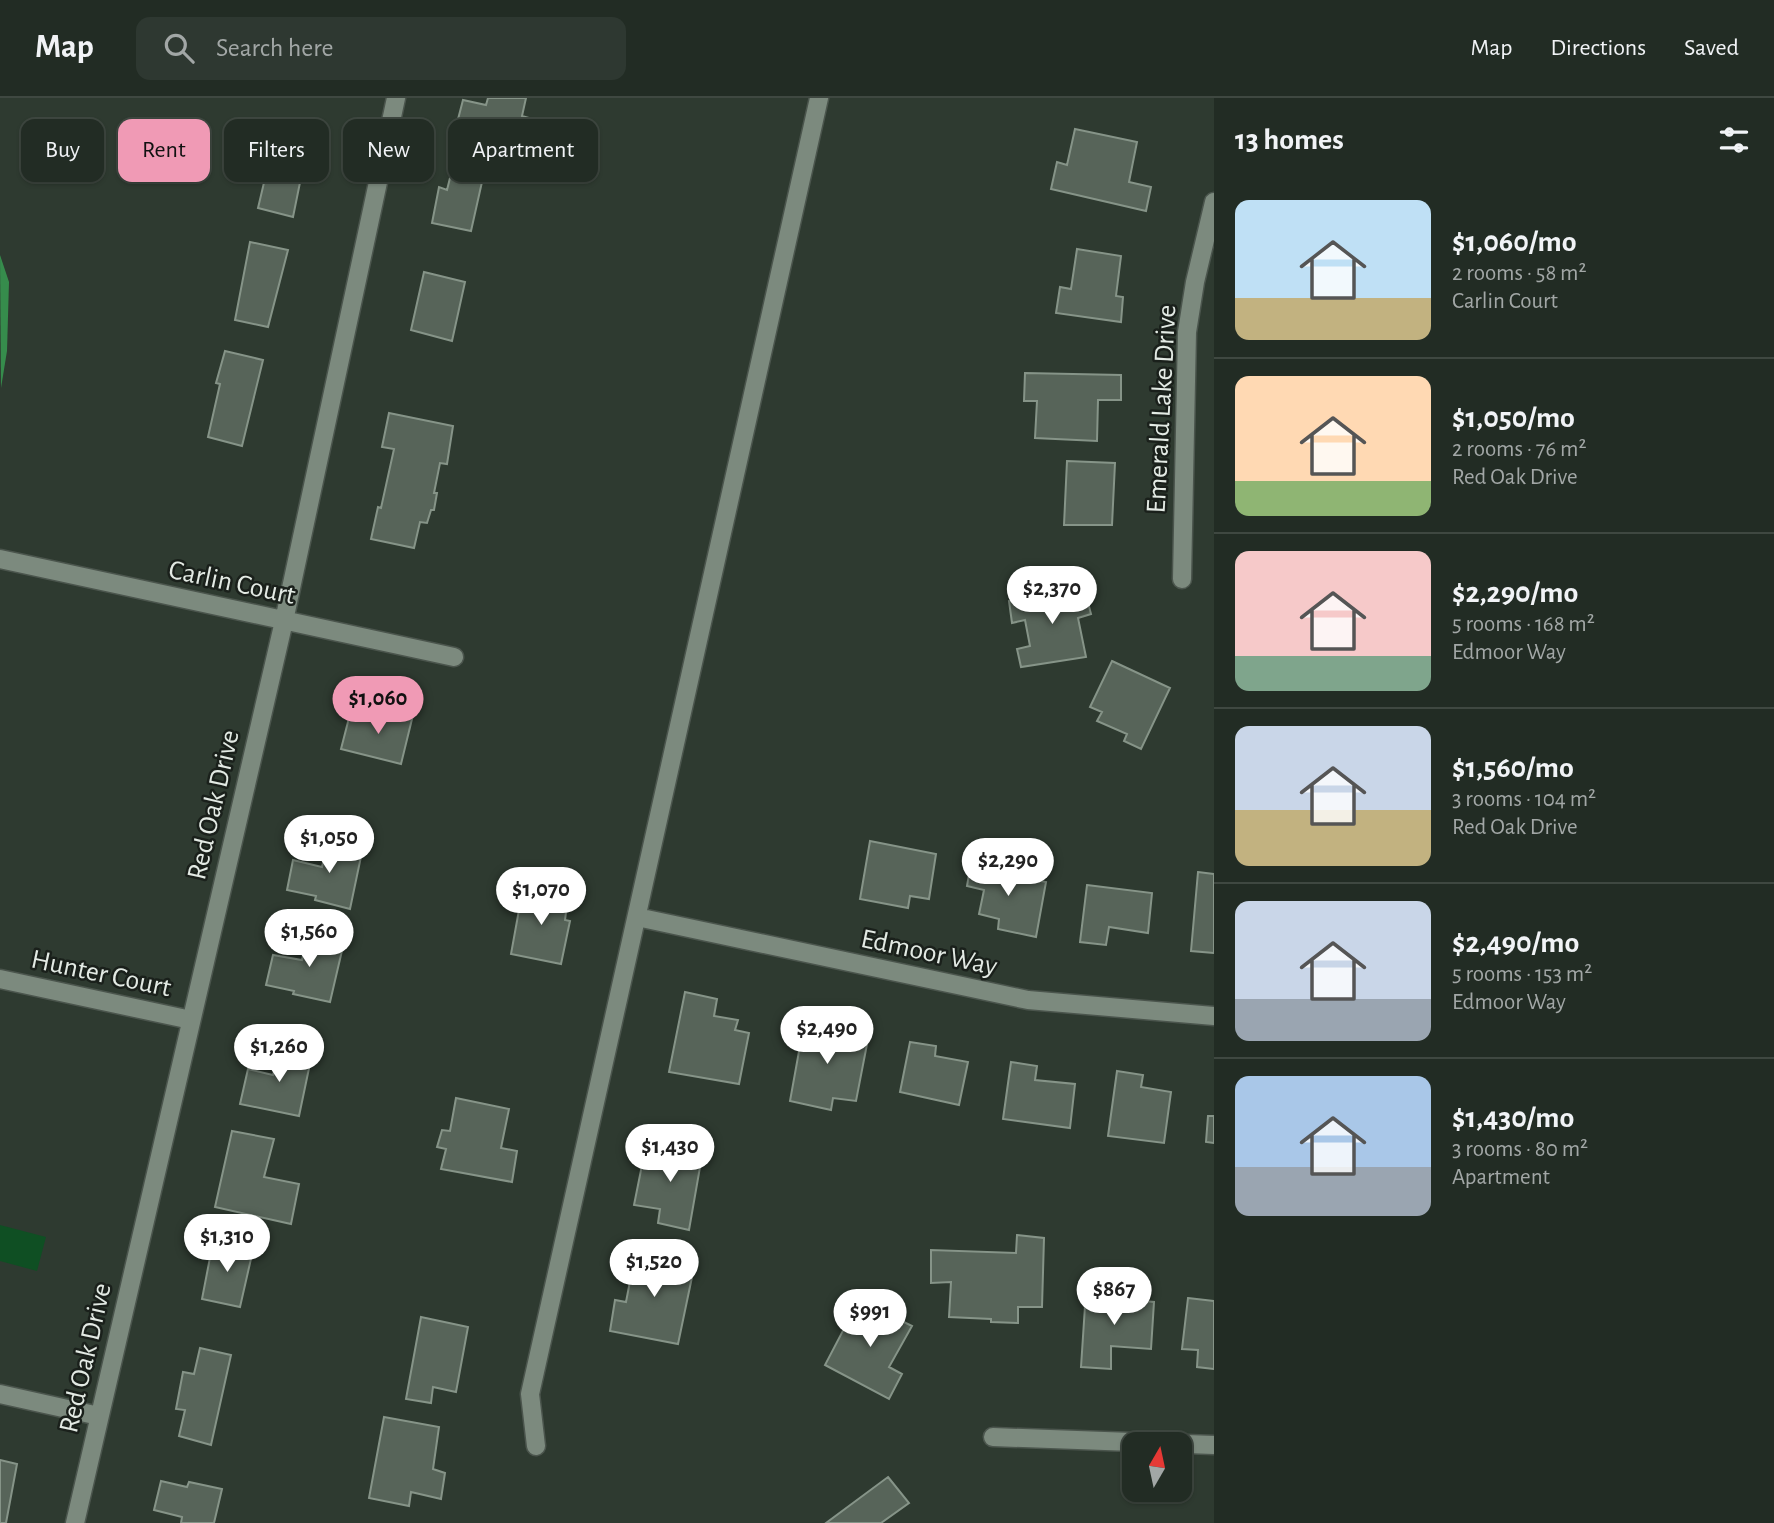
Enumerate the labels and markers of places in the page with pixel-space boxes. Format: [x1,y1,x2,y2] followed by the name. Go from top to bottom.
[995,566,1109,626] pin: $2,370
[321,676,435,736] pin: $1,060
[272,816,386,875] pin: $1,050
[951,838,1065,898] pin: $2,290
[484,868,598,927] pin: $1,070
[252,910,366,969] pin: $1,560
[770,1006,884,1066] pin: $2,490
[222,1024,336,1084] pin: $1,260
[613,1124,727,1184] pin: $1,430
[170,1214,284,1274] pin: $1,310
[597,1240,711,1299] pin: $1,520
[1073,1268,1155,1327] pin: $867
[829,1290,911,1349] pin: $991

